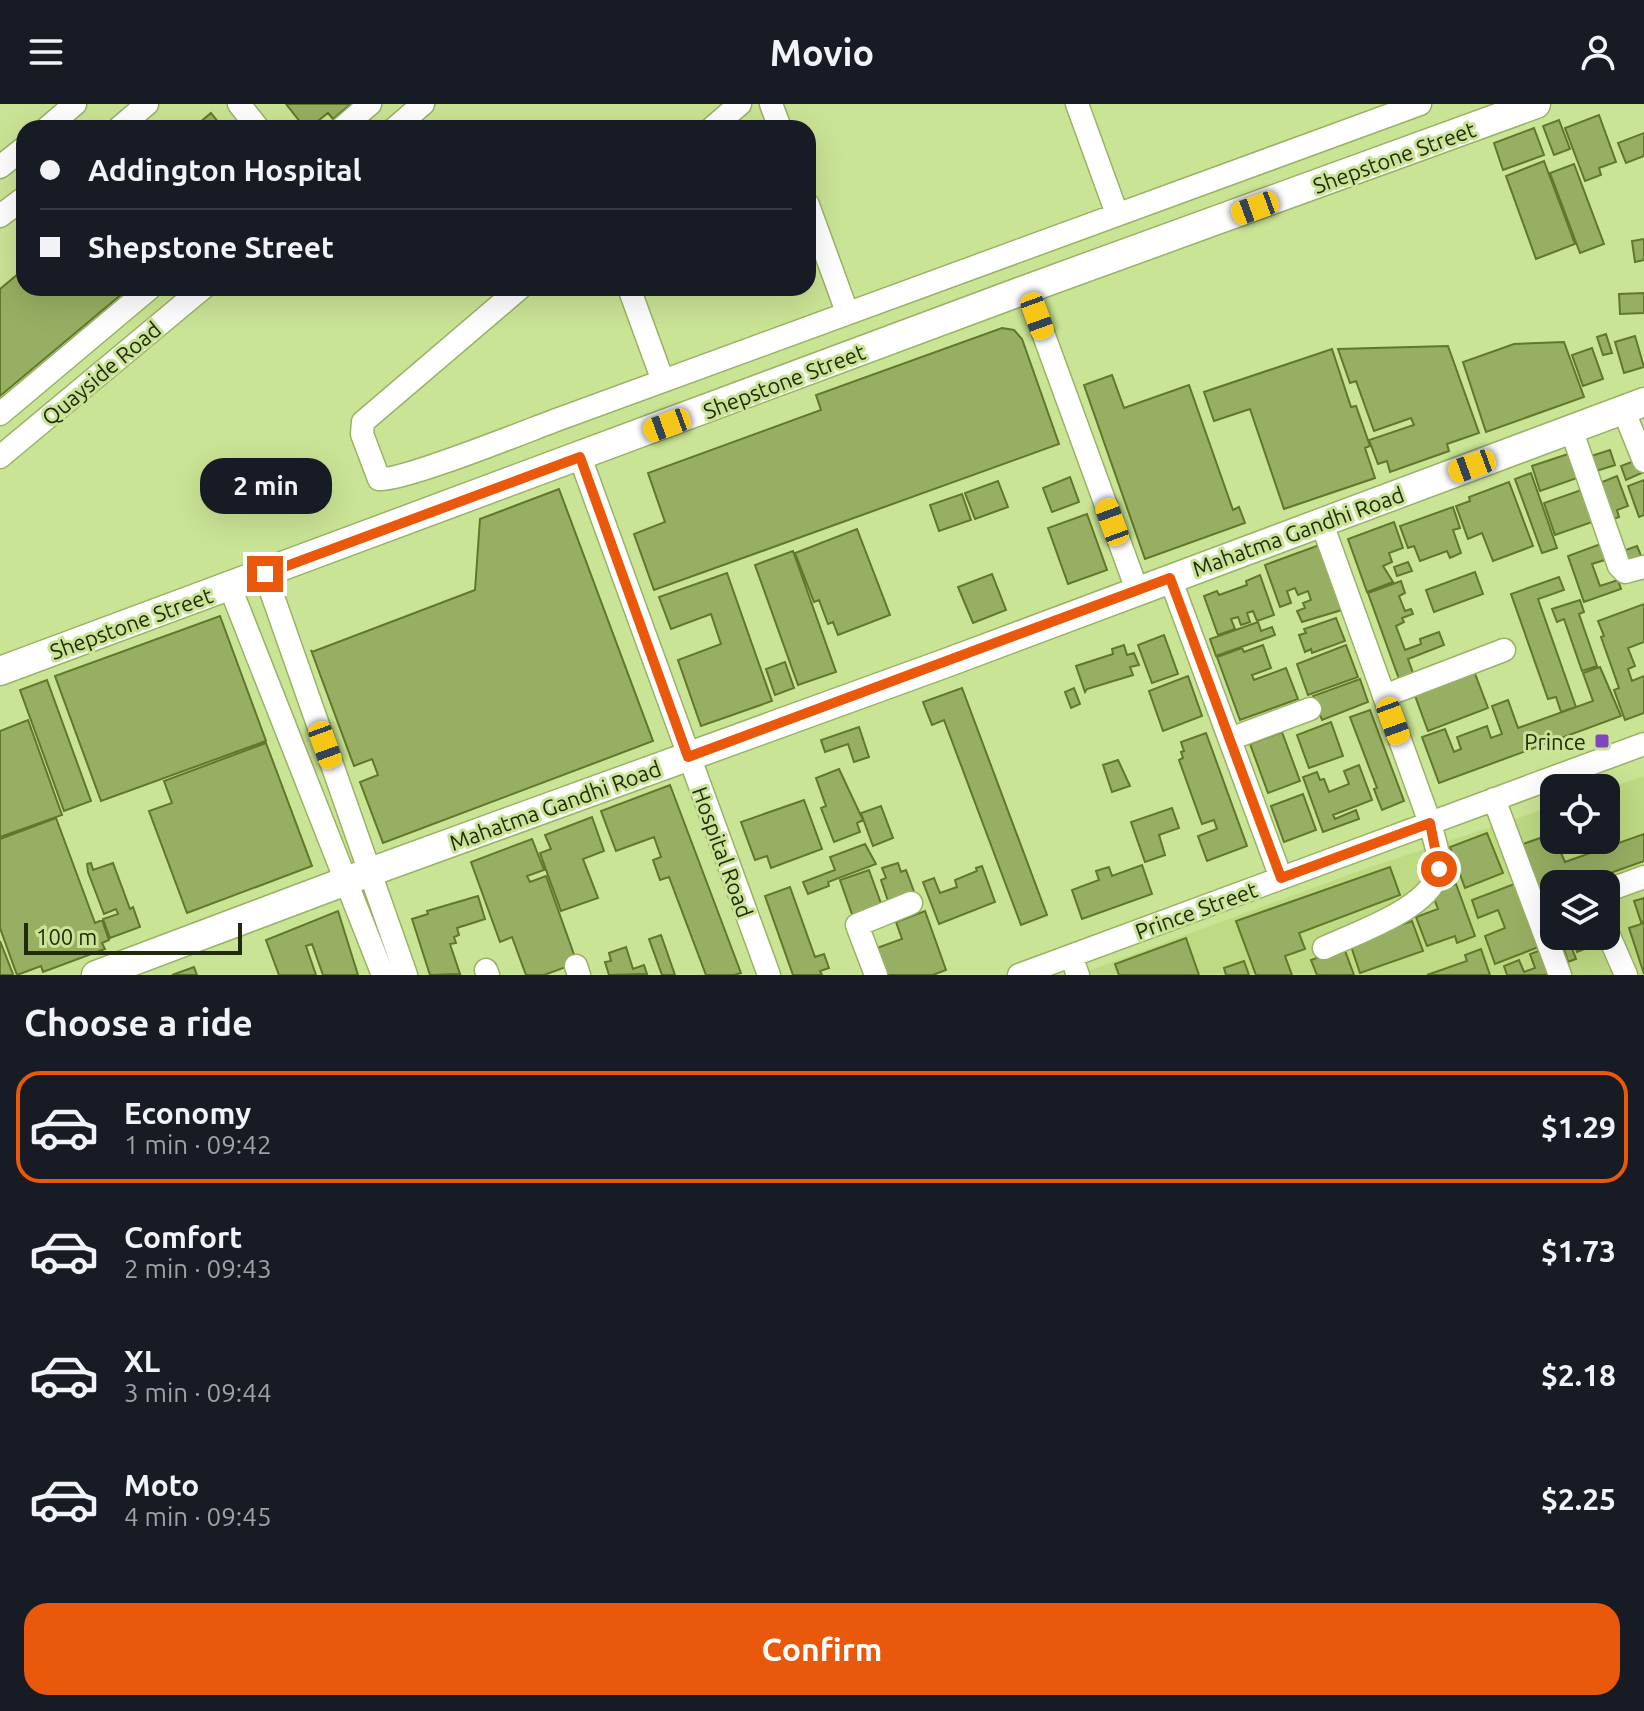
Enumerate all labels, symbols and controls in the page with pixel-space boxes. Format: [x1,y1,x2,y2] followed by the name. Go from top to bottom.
[24,30,68,74] icon: menu
[1576,30,1620,74] icon: person
[770,32,874,73] text: Movio
[1309,116,1479,198] street label: Shepstone Street
[88,153,362,187] text: Addington Hospital
[1228,189,1282,227] car
[88,230,334,264] text: Shepstone Street
[1018,289,1056,343] car
[37,316,165,430] street label: Quayside Road
[700,339,869,423] street label: Shepstone Street
[640,406,694,444] car
[1445,447,1499,485] car
[199,458,331,514] callout: 2 min
[233,471,299,500] text: 2 min
[1189,481,1407,581] street label: Mahatma Gandhi Road
[1093,495,1131,549] car
[247,556,283,592] route end
[46,582,216,664] street label: Shepstone Street
[1374,694,1412,748] car
[306,718,344,772] car
[1524,729,1586,754] place label: Prince
[1593,732,1611,750] marker: Prince
[446,755,664,855] street label: Mahatma Gandhi Road
[1540,774,1620,950] map controls
[1540,774,1620,854] button: locate
[688,783,758,921] street label: Hospital Road
[1421,851,1457,887] route start
[1540,870,1620,950] button: layers
[1131,876,1261,944] street label: Prince Street
[24,919,242,955] scale bar
[36,924,97,949] text: 100 m
[24,1002,253,1043] text: Choose a ride
[28,1091,100,1163] icon: car
[124,1096,251,1130] text: Economy
[1541,1110,1616,1144] text: $1.29
[124,1130,272,1159] text: 1 min · 09:42
[28,1215,100,1287] icon: car
[124,1220,242,1254] text: Comfort
[1541,1234,1616,1268] text: $1.73
[124,1254,272,1283] text: 2 min · 09:43
[28,1339,100,1411] icon: car
[124,1344,160,1378] text: XL
[1541,1358,1616,1392] text: $2.18
[124,1378,272,1407] text: 3 min · 09:44
[28,1463,100,1535] icon: car
[124,1468,199,1502] text: Moto
[1541,1482,1616,1516] text: $2.25
[124,1502,272,1531] text: 4 min · 09:45
[24,1603,1620,1695] button: Confirm

